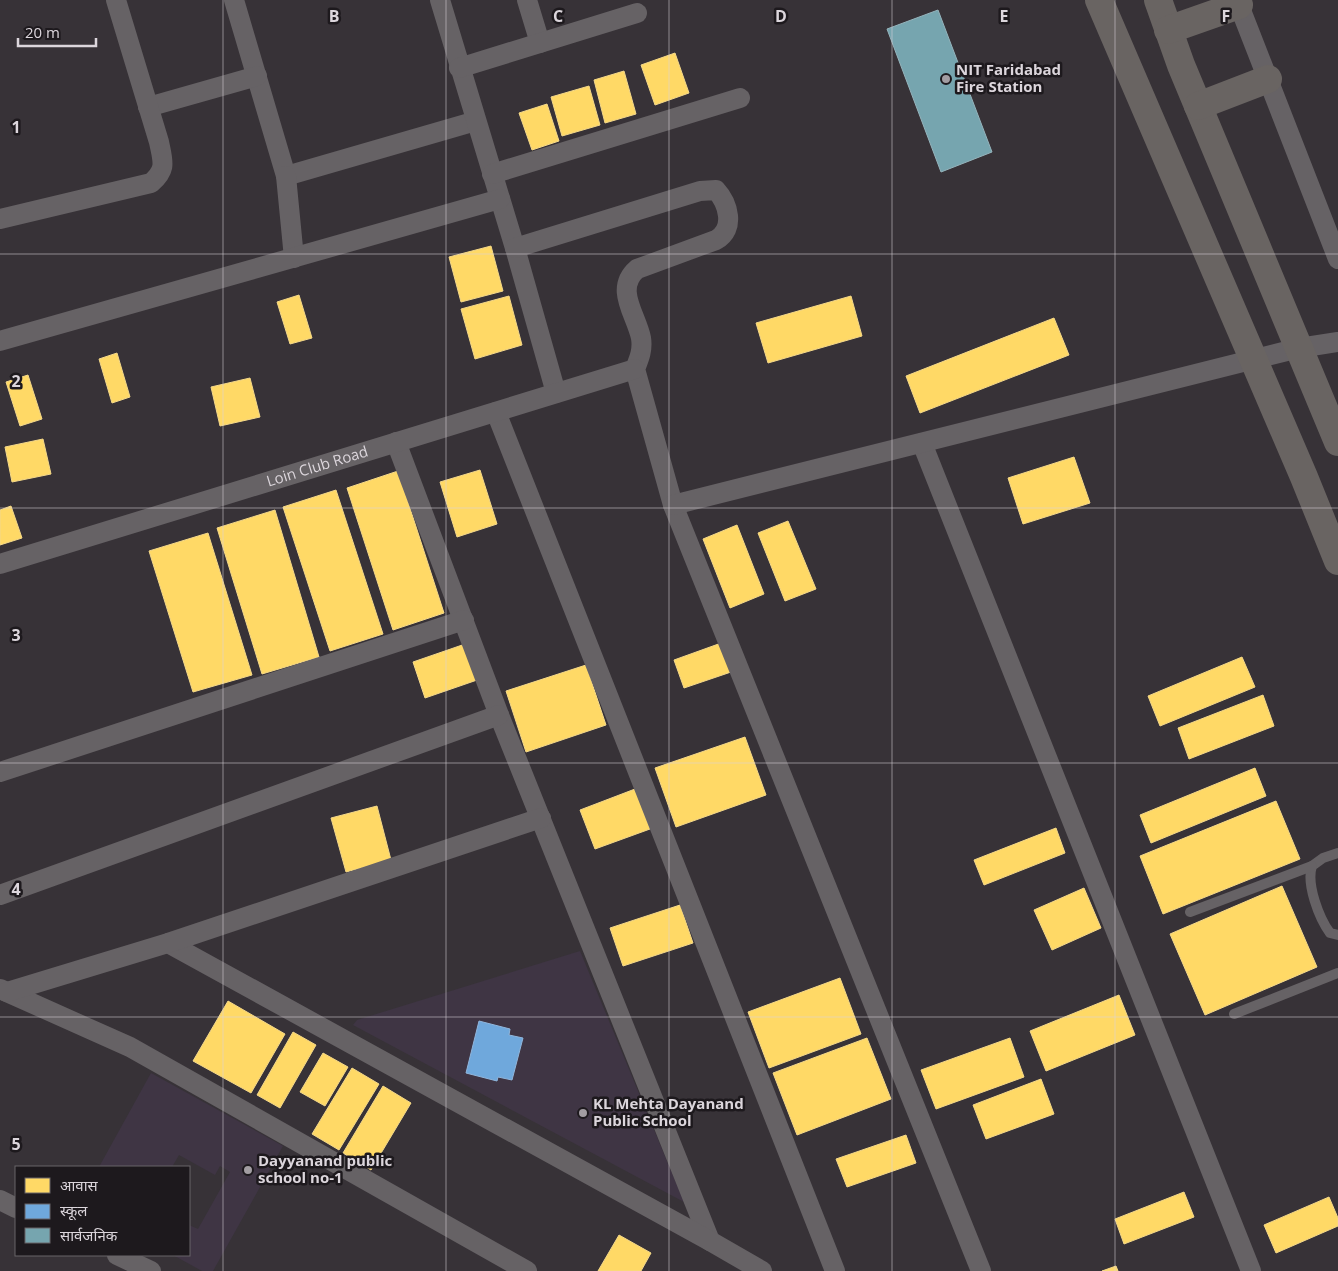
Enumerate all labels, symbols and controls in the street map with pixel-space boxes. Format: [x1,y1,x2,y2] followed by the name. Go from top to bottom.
[329,5,339,27] text: B
[553,5,563,27] text: C
[775,5,787,27] text: D
[1000,5,1009,27] text: E
[1222,5,1230,27] text: F
[18,15,95,47] scale bar
[25,22,60,42] text: 20 m
[956,59,1061,96] place label: NIT Faridabad Fire Station
[940,73,952,85] marker: NIT Faridabad Fire Station
[11,116,21,138] text: 1
[11,370,21,392] text: 2
[264,441,370,491] street label: Loin Club Road
[11,624,21,646] text: 3
[11,878,21,900] text: 4
[593,1093,744,1130] place label: KL Mehta Dayanand Public School
[577,1107,589,1119] marker: KL Mehta Dayanand Public School
[11,1133,21,1155] text: 5
[258,1150,392,1187] place label: Dayyanand public school no-1
[242,1164,254,1176] marker: Dayyanand public school no-1
[15,1166,190,1256] legend
[60,1175,99,1195] text: आवास
[60,1200,88,1221] text: स्कूल
[60,1225,118,1245] text: सार्वजनिक

